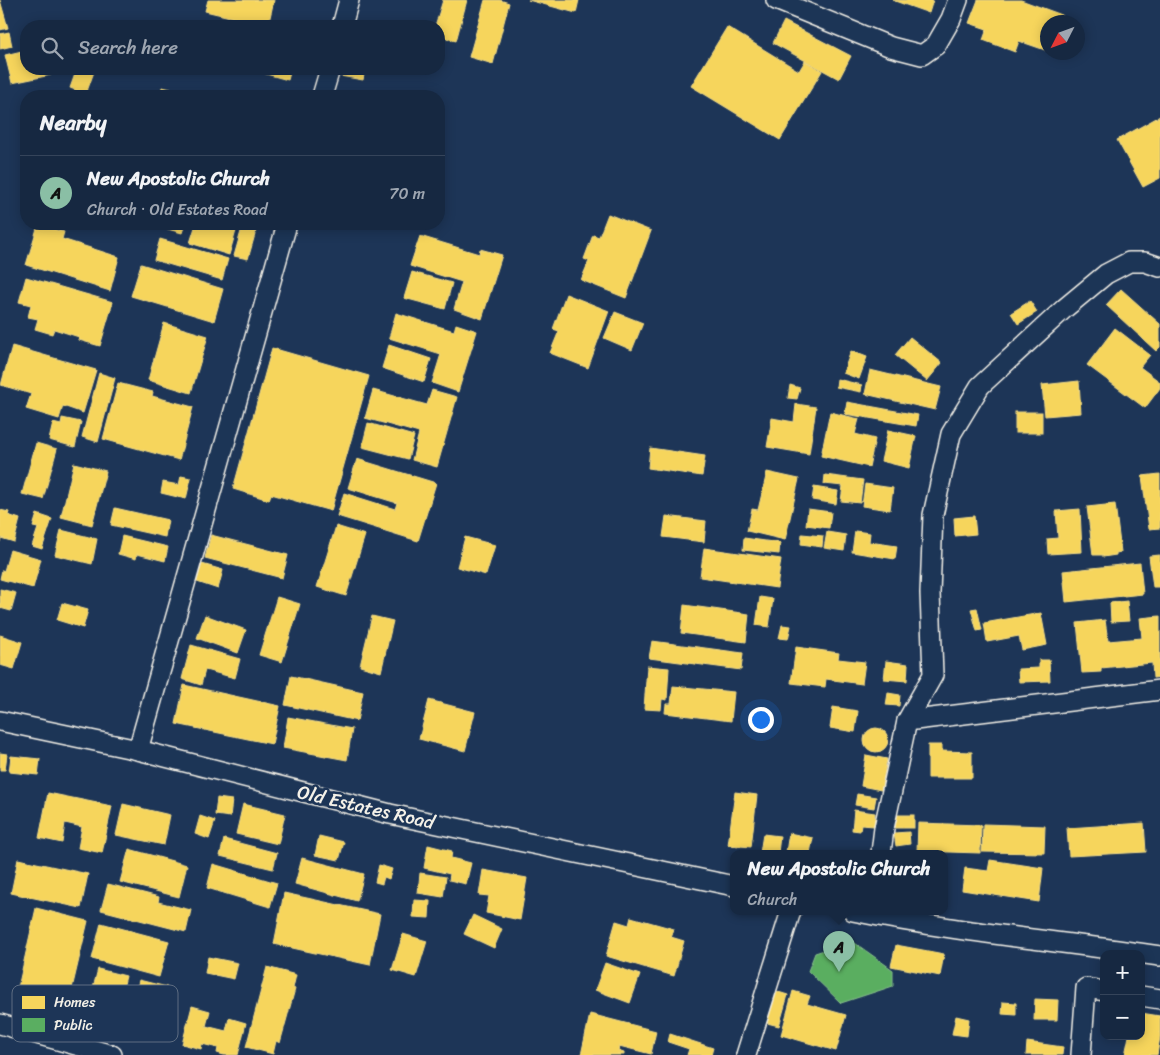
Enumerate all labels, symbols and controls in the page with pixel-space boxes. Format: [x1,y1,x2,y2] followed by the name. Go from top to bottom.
[1040,15,1085,60] north arrow
[20,20,445,75] search box
[78,31,178,64] text: Search here
[38,34,66,62] icon: search
[40,104,106,142] text: Nearby
[87,162,270,195] text: New Apostolic Church
[51,179,61,208] text: A
[389,179,425,208] text: 70 m
[87,195,268,224] text: Church · Old Estates Road
[748,707,774,733] your location
[294,775,440,839] street label: Old Estates Road
[730,850,948,915] popup
[748,852,930,885] text: New Apostolic Church
[748,885,797,914] text: Church
[823,931,855,972] pin: A
[1100,950,1145,1040] map controls
[1100,950,1145,995] button: +
[12,985,178,1042] legend
[54,990,96,1015] text: Homes
[1100,995,1145,1040] button: −
[54,1013,93,1038] text: Public

